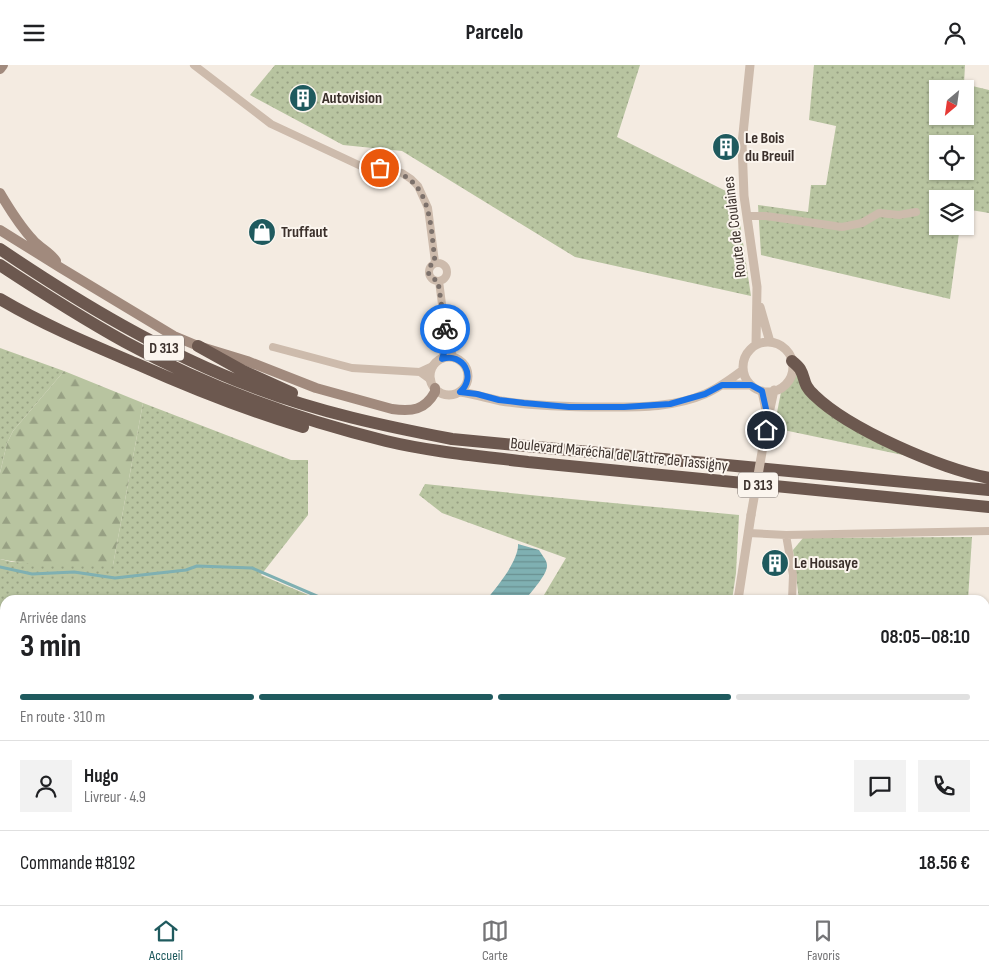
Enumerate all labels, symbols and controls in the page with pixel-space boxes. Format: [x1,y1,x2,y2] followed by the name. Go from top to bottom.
[20,19,48,47] icon: menu
[466,19,523,46] text: Parcelo
[941,19,969,47] icon: person
[929,80,974,125] north arrow
[929,80,974,235] map controls
[288,83,318,113] building icon: Autovision
[321,89,382,108] place label: Autovision
[745,129,794,166] place label: Le Bois du Breuil
[711,132,741,162] building icon: Le Bois du Breuil
[929,135,974,180] button: locate
[359,147,401,189] pin
[366,154,394,182] icon: bag
[719,175,751,279] street label: Route de Coulaines
[929,190,974,235] button: layers
[247,217,277,247] shop icon: Truffaut
[281,223,328,242] place label: Truffaut
[420,304,470,354] courier
[431,315,459,343] icon: bike
[144,335,184,361] road number: D 313
[745,409,787,451] pin
[752,416,780,444] icon: home
[509,434,729,476] street label: Boulevard Maréchal de Lattre de Tassigny
[738,473,778,497] road number: D 313
[760,548,790,578] building icon: Le Housaye
[794,554,858,573] place label: Le Housaye
[20,609,86,628] text: Arrivée dans
[881,626,970,649] text: 08:05–08:10
[20,627,81,666] text: 3 min
[20,708,105,727] text: En route · 310 m
[20,760,72,812] button: person
[854,760,906,812] button: chat
[918,760,970,812] button: phone
[84,765,119,788] text: Hugo
[84,788,146,807] text: Livreur · 4.9
[20,852,135,875] text: Commande #8192
[919,852,970,875] text: 18.56 €
[149,917,183,964] tab: Accueil
[481,917,509,964] tab: Carte
[807,917,840,964] tab: Favoris

